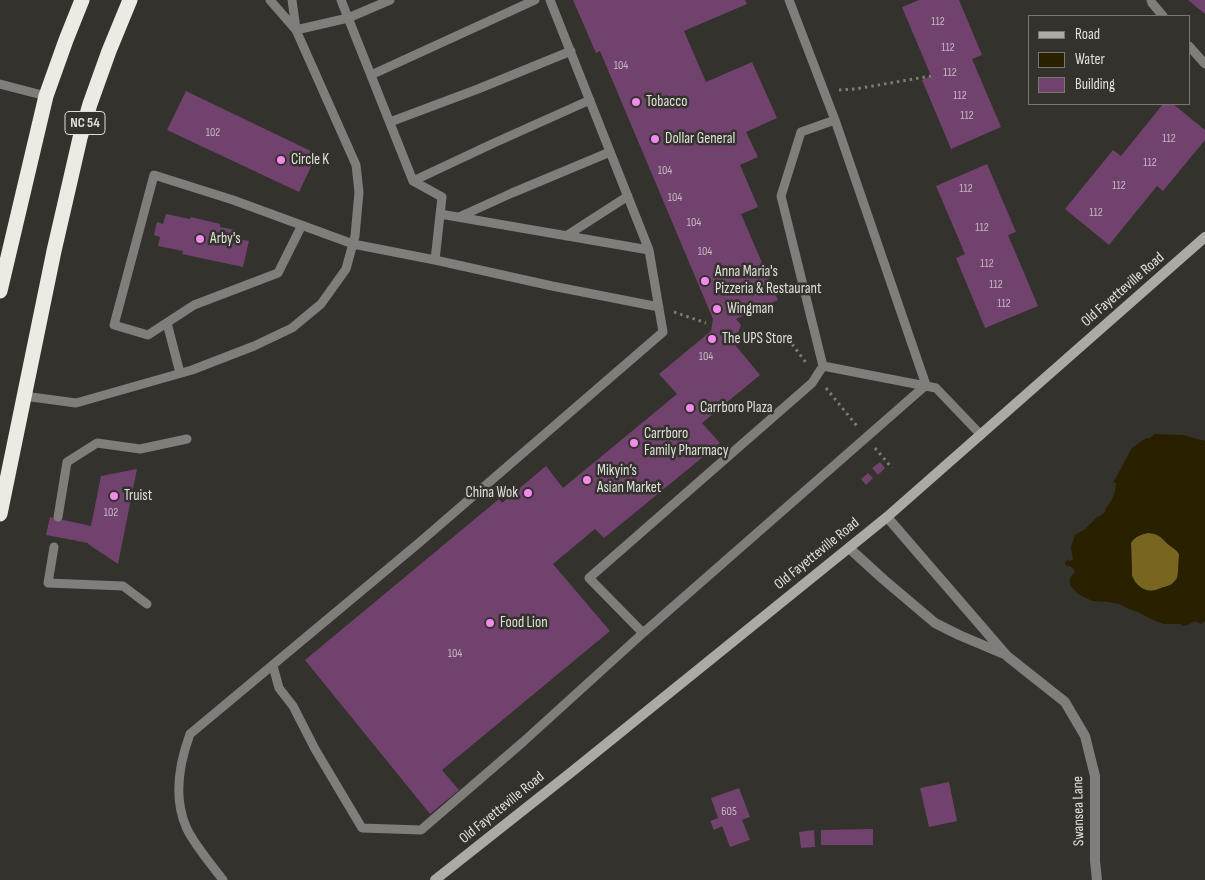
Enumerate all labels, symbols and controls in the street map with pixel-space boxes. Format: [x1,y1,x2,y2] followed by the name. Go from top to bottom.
[931,15,945,29] house number: 112
[1028,15,1190,105] legend
[1075,25,1100,44] text: Road
[941,41,955,55] house number: 112
[1075,50,1105,69] text: Water
[614,59,628,73] house number: 104
[943,66,957,80] house number: 112
[1075,75,1115,94] text: Building
[953,89,967,103] house number: 112
[646,93,687,111] place label: Tobacco
[630,96,642,108] marker: Tobacco
[960,109,974,123] house number: 112
[65,112,105,134] road number: NC 54
[206,126,220,140] house number: 102
[665,130,735,148] place label: Dollar General
[1162,132,1176,146] house number: 112
[649,133,661,145] marker: Dollar General
[291,151,329,169] place label: Circle K
[275,154,287,166] marker: Circle K
[1143,156,1157,170] house number: 112
[658,164,672,178] house number: 104
[1112,179,1126,193] house number: 112
[959,182,973,196] house number: 112
[668,191,682,205] house number: 104
[1089,206,1103,220] house number: 112
[687,216,701,230] house number: 104
[975,221,989,235] house number: 112
[210,230,241,248] place label: Arby's
[194,233,206,245] marker: Arby's
[698,245,712,259] house number: 104
[1078,249,1168,331] street label: Old Fayetteville Road
[980,257,994,271] house number: 112
[715,263,822,298] place label: Anna Maria's Pizzeria & Restaurant
[699,275,711,287] marker: Anna Maria's Pizzeria & Restaurant
[989,278,1003,292] house number: 112
[997,297,1011,311] house number: 112
[727,300,774,318] place label: Wingman
[711,303,723,315] marker: Wingman
[722,330,793,348] place label: The UPS Store
[706,333,718,345] marker: The UPS Store
[699,350,713,364] house number: 104
[700,399,773,417] place label: Carrboro Plaza
[684,402,696,414] marker: Carrboro Plaza
[644,425,729,460] place label: Carrboro Family Pharmacy
[628,437,640,449] marker: Carrboro Family Pharmacy
[597,462,661,497] place label: Mikyin’s Asian Market
[581,474,593,486] marker: Mikyin’s Asian Market
[465,484,518,502] place label: China Wok
[124,487,152,505] place label: Truist
[522,487,534,499] marker: China Wok
[108,490,120,502] marker: Truist
[104,506,118,520] house number: 102
[771,514,863,594] street label: Old Fayetteville Road
[500,614,548,632] place label: Food Lion
[484,617,496,629] marker: Food Lion
[448,647,462,661] house number: 104
[456,768,548,848] street label: Old Fayetteville Road
[1069,776,1089,846] street label: Swansea Lane
[721,805,737,819] house number: 605

